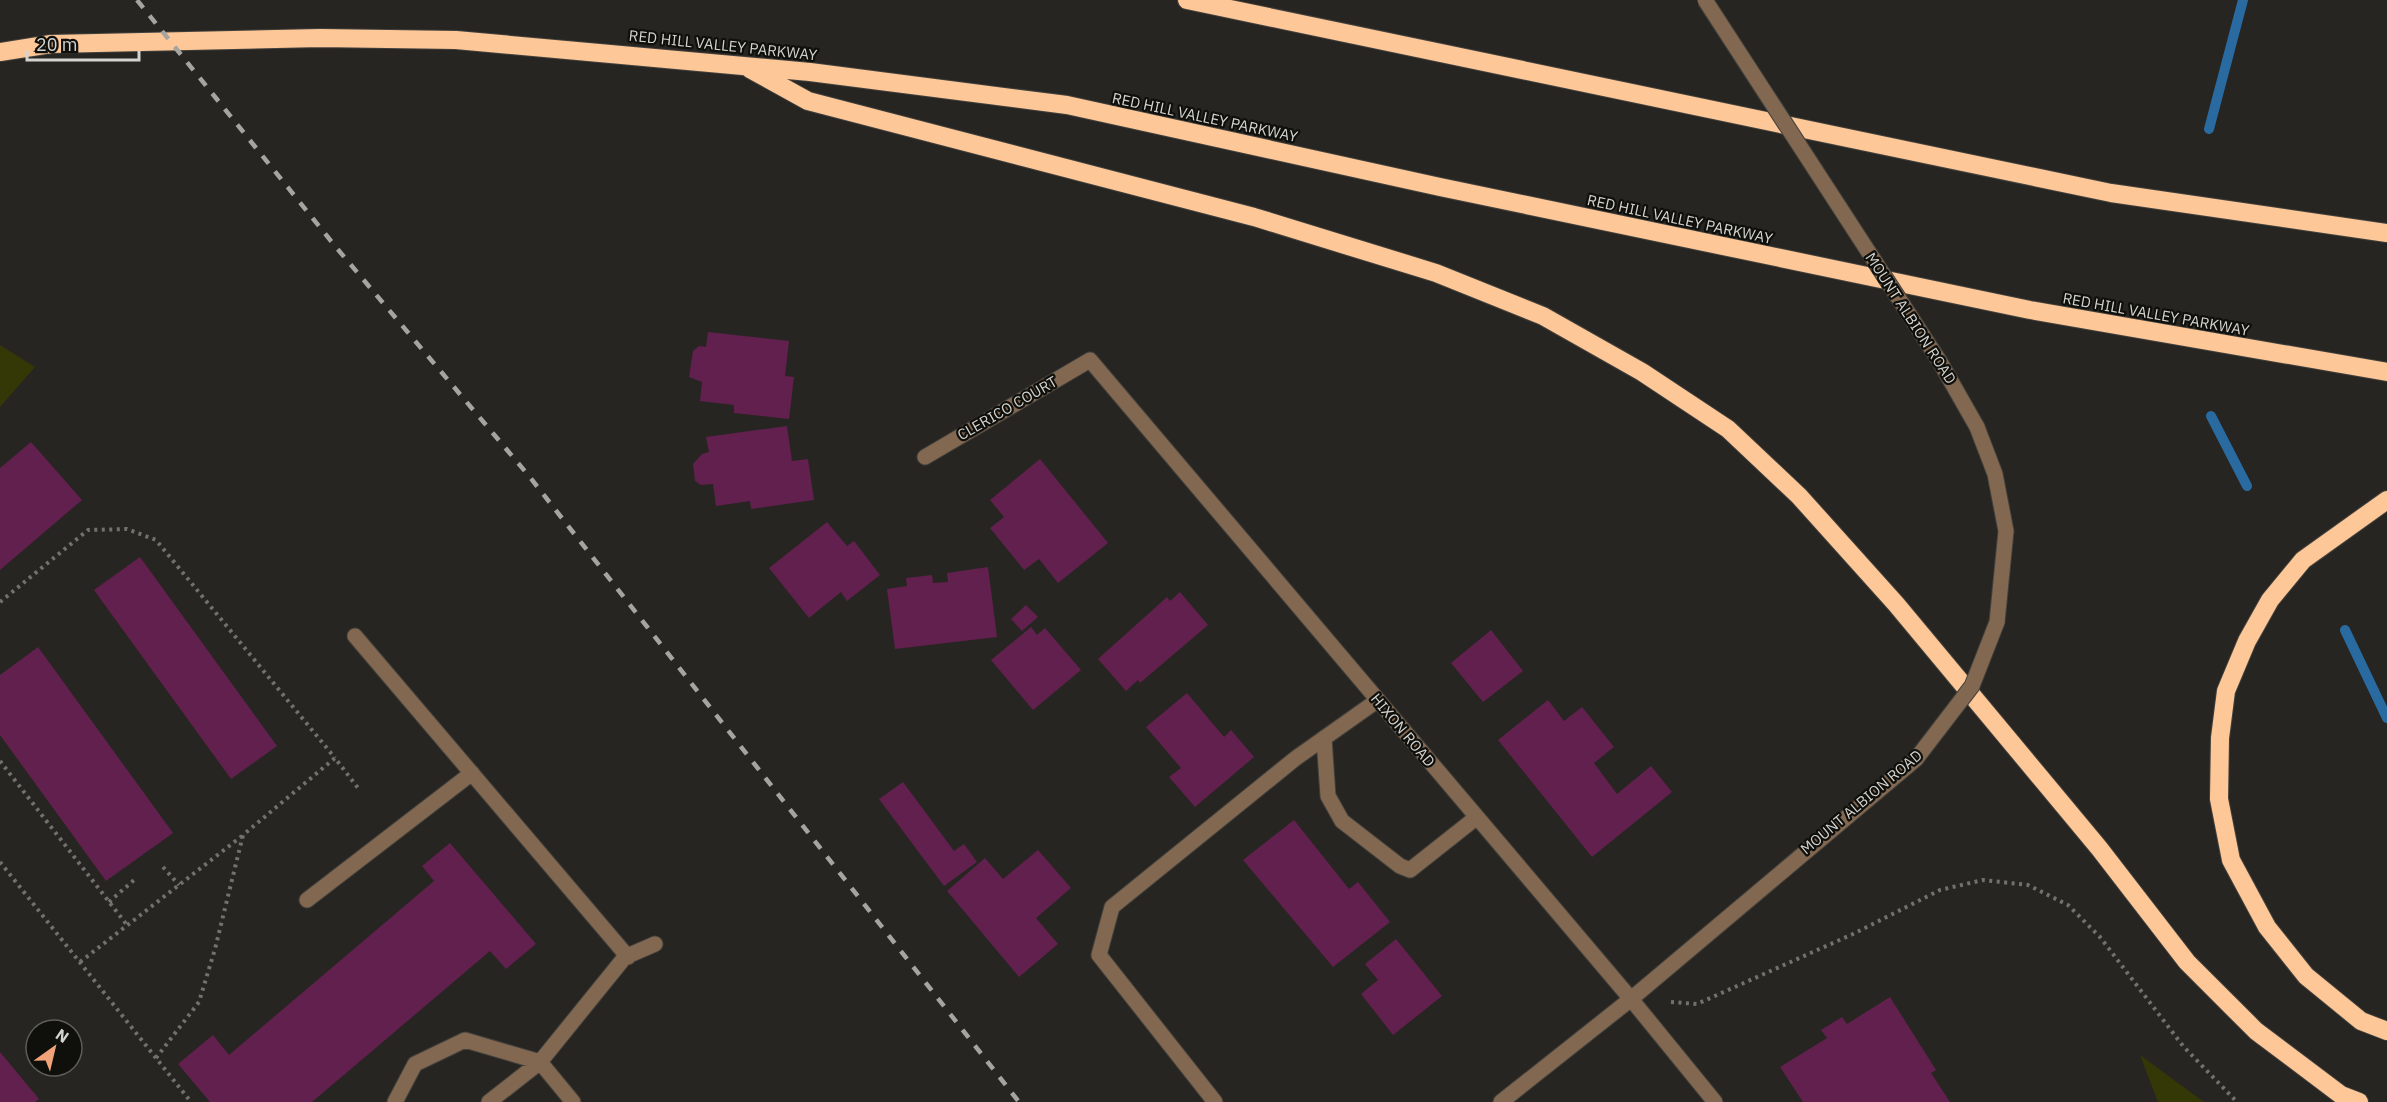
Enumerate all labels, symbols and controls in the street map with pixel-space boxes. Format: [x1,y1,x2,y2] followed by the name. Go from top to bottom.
[27,24,140,62] scale bar
[628,26,818,64] street label: RED HILL VALLEY PARKWAY
[36,33,78,56] text: 20 m
[1111,88,1300,146] street label: RED HILL VALLEY PARKWAY
[1586,190,1775,248] street label: RED HILL VALLEY PARKWAY
[1861,249,1961,387] street label: MOUNT ALBION ROAD
[2061,288,2251,340] street label: RED HILL VALLEY PARKWAY
[954,372,1061,444] street label: CLERICO COURT
[1367,689,1439,771] street label: HIXON ROAD
[1796,746,1926,858] street label: MOUNT ALBION ROAD
[24,1018,84,1078] north arrow
[52,1024,73,1047] text: N

